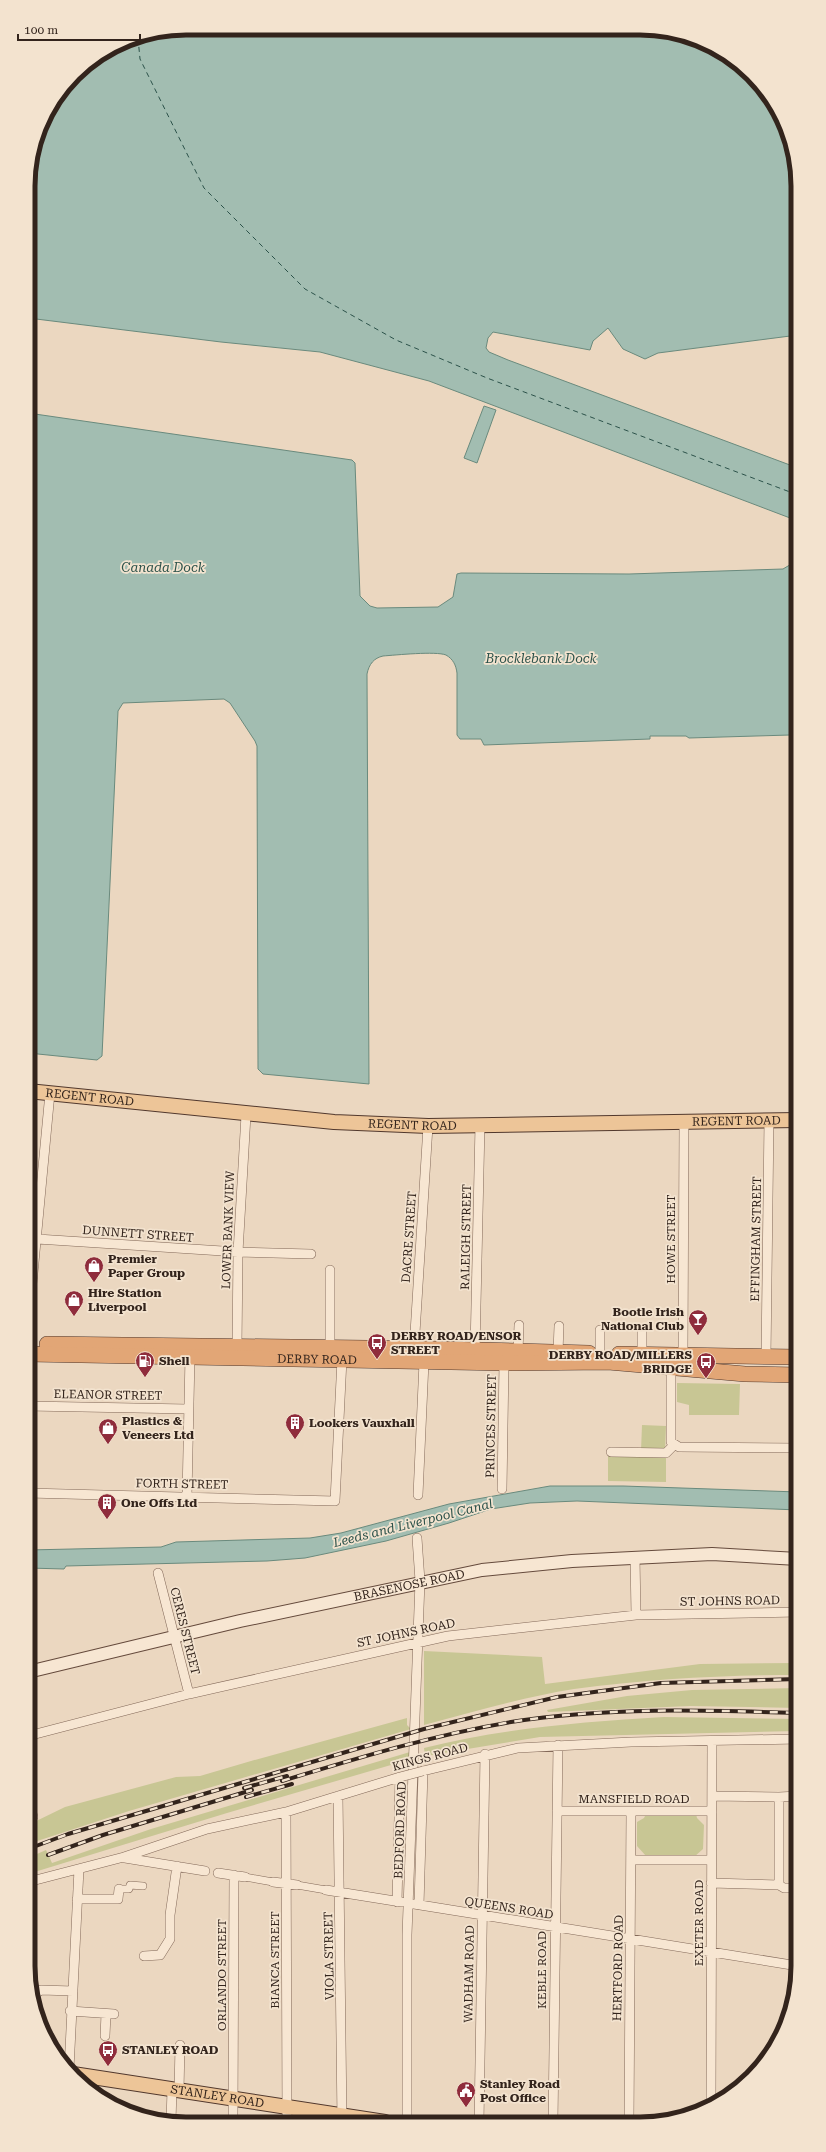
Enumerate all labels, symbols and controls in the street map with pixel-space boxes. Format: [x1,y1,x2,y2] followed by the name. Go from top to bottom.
[18,16,140,42] scale bar
[24,23,58,37] text: 100 m
[121,560,206,575] water label: Canada Dock
[484,651,598,666] water label: Brocklebank Dock
[45,1086,135,1109] street label: REGENT ROAD
[692,1113,781,1129] street label: REGENT ROAD
[368,1116,457,1133] street label: REGENT ROAD
[219,1170,237,1289] street label: LOWER BANK VIEW
[748,1176,764,1302] street label: EFFINGHAM STREET
[458,1184,474,1290] street label: RALEIGH STREET
[399,1191,419,1283] street label: DACRE STREET
[664,1194,678,1284] street label: HOWE STREET
[82,1223,194,1245] street label: DUNNETT STREET
[108,1252,185,1280] place label: Premier Paper Group
[83,1255,105,1283] shop icon: Premier Paper Group
[88,1286,161,1314] place label: Hire Station Liverpool
[63,1289,85,1317] shop icon: Hire Station Liverpool
[601,1305,684,1333] place label: Bootle Irish National Club
[687,1308,709,1336] bar icon: Bootle Irish National Club
[391,1329,522,1357] place label: DERBY ROAD/ENSOR STREET
[366,1332,388,1360] bus stop icon: DERBY ROAD/ENSOR STREET
[549,1348,692,1376] place label: DERBY ROAD/MILLERS BRIDGE
[134,1350,156,1378] fuel station icon: Shell
[695,1351,717,1379] bus stop icon: DERBY ROAD/MILLERS BRIDGE
[277,1352,357,1367] street label: DERBY ROAD
[159,1354,189,1368] place label: Shell
[483,1374,499,1478] street label: PRINCES STREET
[54,1387,162,1403] street label: ELEANOR STREET
[284,1412,306,1440] building icon: Lookers Vauxhall
[122,1414,194,1442] place label: Plastics & Veneers Ltd
[309,1416,415,1430] place label: Lookers Vauxhall
[97,1417,119,1445] shop icon: Plastics & Veneers Ltd
[135,1476,229,1492] street label: FORTH STREET
[96,1492,118,1520] building icon: One Offs Ltd
[121,1496,197,1510] place label: One Offs Ltd
[331,1496,494,1550] water label: Leeds and Liverpool Canal
[353,1567,466,1604] street label: BRASENOSE ROAD
[167,1586,203,1676] street label: CERES STREET
[680,1593,780,1609] street label: ST JOHNS ROAD
[356,1616,456,1650] street label: ST JOHNS ROAD
[391,1740,469,1774] street label: KINGS ROAD
[391,1781,409,1879] street label: BEDFORD ROAD
[578,1792,690,1806] street label: MANSFIELD ROAD
[692,1880,706,1966] street label: EXETER ROAD
[464,1894,554,1922] street label: QUEENS ROAD
[268,1911,282,2009] street label: BIANCA STREET
[321,1912,337,2000] street label: VIOLA STREET
[610,1915,626,2021] street label: HERTFORD ROAD
[215,1919,229,2031] street label: ORLANDO STREET
[461,1925,477,2023] street label: WADHAM ROAD
[535,1931,549,2009] street label: KEBLE ROAD
[97,2039,119,2067] bus stop icon: STANLEY ROAD
[122,2043,219,2057] place label: STANLEY ROAD
[480,2077,560,2105] place label: Stanley Road Post Office
[455,2080,477,2108] public building icon: Stanley Road Post Office
[170,2082,265,2110] street label: STANLEY ROAD

